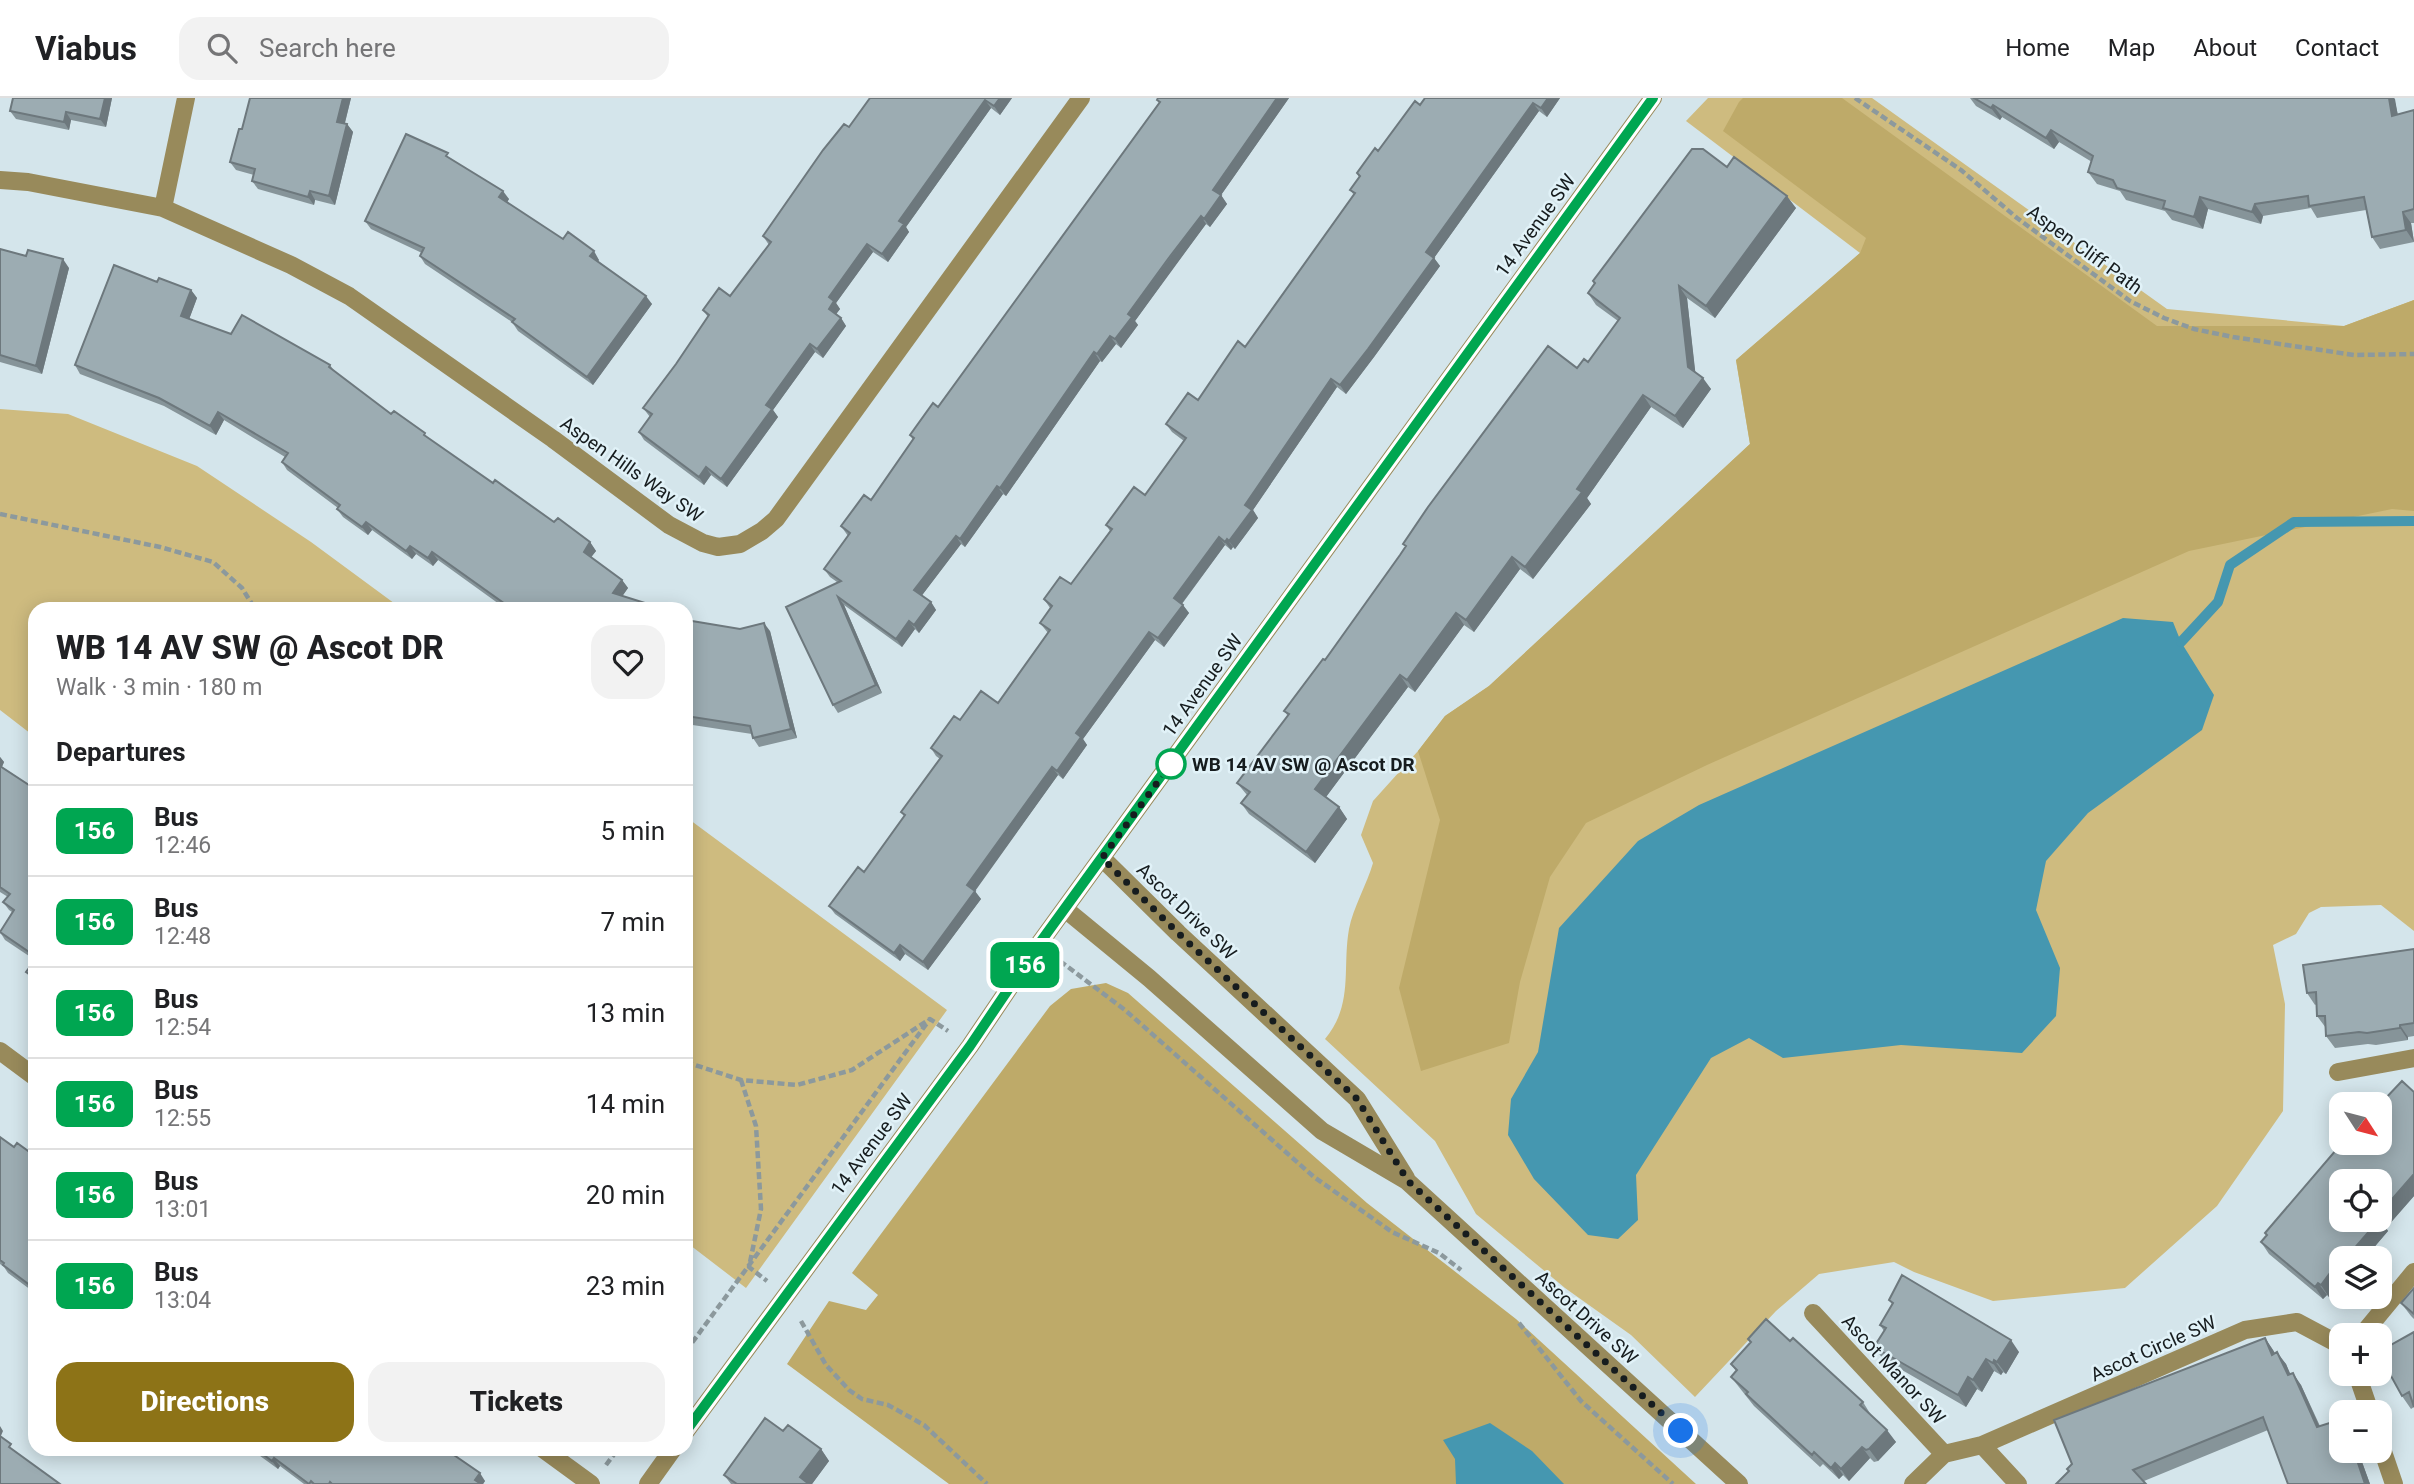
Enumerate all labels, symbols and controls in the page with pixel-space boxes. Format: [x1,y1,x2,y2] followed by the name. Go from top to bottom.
[179,17,669,80] search box
[35,29,137,68] text: Viabus
[203,29,241,67] icon: search
[259,33,396,63] text: Search here
[2005,34,2070,62] text: Home
[2108,34,2155,62] text: Map
[2193,34,2257,62] text: About
[2295,34,2379,62] text: Contact
[1491,169,1580,281] street label: 14 Avenue SW
[2023,200,2147,299] street label: Aspen Cliff Path
[556,412,708,527] street label: Aspen Hills Way SW
[591,625,665,699] button: heart
[56,628,444,667] text: WB 14 AV SW @ Ascot DR
[1158,629,1247,741] street label: 14 Avenue SW
[56,674,262,701] text: Walk · 3 min · 180 m
[56,737,186,767] text: Departures
[1156,749,1186,779] marker: WB 14 AV SW @ Ascot DR
[1192,753,1415,776] place label: WB 14 AV SW @ Ascot DR
[154,802,199,832] text: Bus
[600,816,665,846] text: 5 min
[74,817,115,845] text: 156
[154,832,211,859] text: 12:46
[1132,858,1241,965] street label: Ascot Drive SW
[154,893,199,923] text: Bus
[600,907,665,937] text: 7 min
[74,908,115,936] text: 156
[154,923,211,950] text: 12:48
[985,942,1065,988] line badge: 156
[1004,951,1046,979] text: 156
[154,984,199,1014] text: Bus
[586,998,665,1028] text: 13 min
[74,999,115,1027] text: 156
[154,1014,211,1041] text: 12:54
[154,1075,199,1105] text: Bus
[586,1089,665,1119] text: 14 min
[826,1089,917,1200] street label: 14 Avenue SW
[74,1090,115,1118] text: 156
[2329,1092,2392,1155] north arrow
[2329,1092,2392,1463] map controls
[154,1105,211,1132] text: 12:55
[154,1166,199,1196] text: Bus
[2329,1169,2392,1232] button: locate
[586,1180,665,1210] text: 20 min
[74,1181,115,1209] text: 156
[154,1196,211,1223] text: 13:01
[2329,1246,2392,1309] button: layers
[154,1257,199,1287] text: Bus
[1531,1266,1643,1369] street label: Ascot Drive SW
[586,1271,665,1301] text: 23 min
[74,1272,115,1300] text: 156
[154,1287,211,1314] text: 13:04
[1837,1310,1950,1429] street label: Ascot Manor SW
[2087,1311,2220,1386] street label: Ascot Circle SW
[2329,1323,2392,1386] button: +
[56,1362,354,1442] button: Directions
[368,1362,665,1442] button: Tickets
[2329,1400,2392,1463] button: −
[1663,1413,1698,1448] your location

